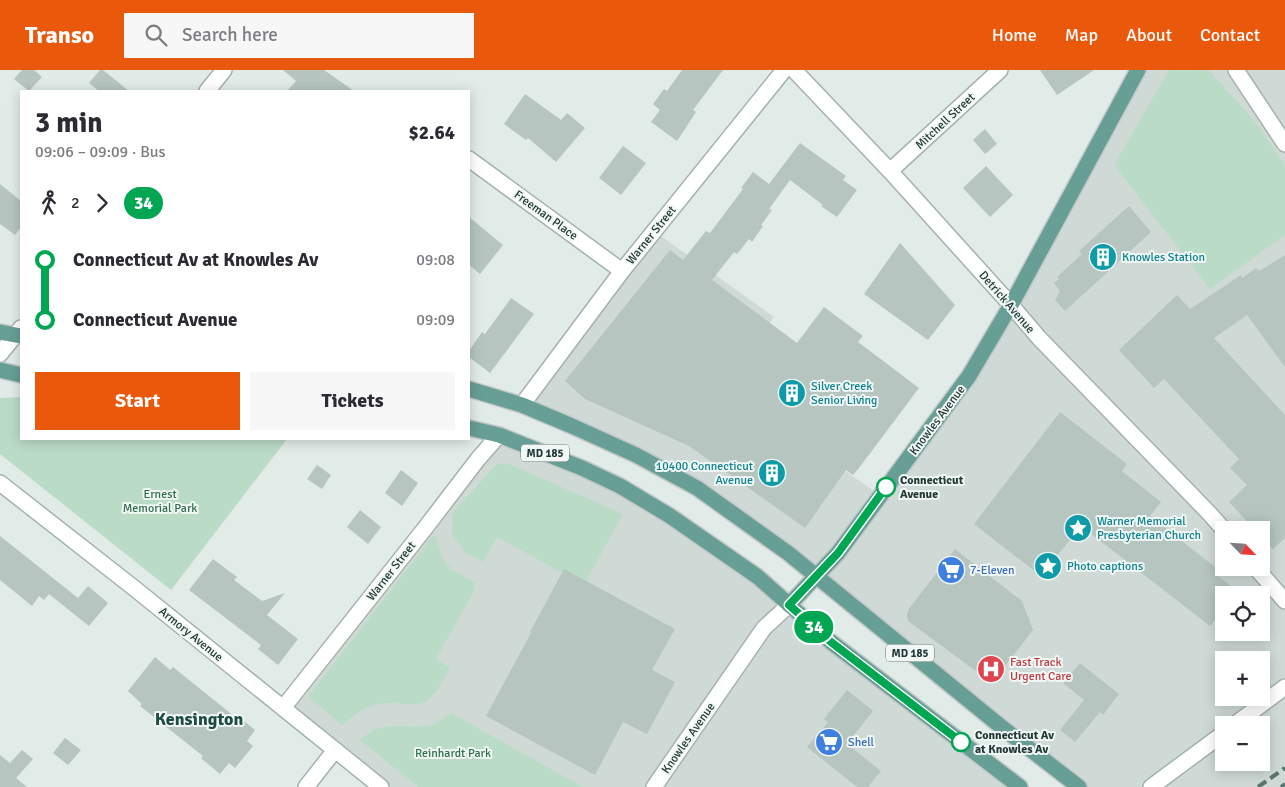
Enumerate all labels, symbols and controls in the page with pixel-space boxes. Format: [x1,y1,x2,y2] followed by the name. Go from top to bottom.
[124,13,474,58] search box
[25,20,94,50] text: Transo
[142,21,170,49] icon: search
[182,23,278,47] text: Search here
[992,24,1037,46] text: Home
[1065,24,1098,46] text: Map
[1126,24,1172,46] text: About
[1200,24,1260,46] text: Contact
[912,90,978,153] street label: Mitchell Street
[35,106,103,140] text: 3 min
[409,121,455,145] text: $2.64
[35,142,166,162] text: 09:06 – 09:09 · Bus
[511,187,580,244] street label: Freeman Place
[35,189,63,217] icon: walk
[88,189,116,217] icon: forward
[134,192,153,214] text: 34
[71,193,80,213] text: 2
[623,203,680,268] street label: Warner Street
[1088,242,1118,272] building icon: Knowles Station
[73,248,318,272] text: Connecticut Av at Knowles Av
[416,250,455,270] text: 09:08
[1122,250,1205,265] place label: Knowles Station
[975,268,1038,337] street label: Detrick Avenue
[73,308,238,332] text: Connecticut Avenue
[416,310,455,330] text: 09:09
[35,372,240,430] button: Start
[250,372,455,430] button: Tickets
[777,378,807,408] building icon: Silver Creek Senior Living
[811,379,877,408] place label: Silver Creek Senior Living
[906,383,968,458] street label: Knowles Avenue
[521,444,569,462] road number: MD 185
[757,458,787,488] building icon: 10400 Connecticut Avenue
[656,459,753,488] place label: 10400 Connecticut Avenue
[900,473,964,502] place label: Connecticut Avenue
[876,477,896,497] marker: Connecticut Avenue
[123,487,197,516] park label: Ernest Memorial Park
[1063,513,1093,543] place icon: Warner Memorial Presbyterian Church
[1097,514,1201,543] place label: Warner Memorial Presbyterian Church
[1215,521,1270,576] north arrow
[1215,521,1270,771] map controls
[364,539,419,604] street label: Warner Street
[1033,551,1063,581] place icon: Photo captions
[936,555,966,585] supermarket icon: 7-Eleven
[1067,559,1143,574] place label: Photo captions
[970,563,1015,578] place label: 7-Eleven
[1215,586,1270,641] button: locate
[156,604,226,665] street label: Armory Avenue
[792,611,836,643] line badge: 34
[804,616,824,638] text: 34
[886,644,934,662] road number: MD 185
[1215,651,1270,706] button: +
[976,654,1006,684] hospital icon: Fast Track Urgent Care
[1010,655,1072,684] place label: Fast Track Urgent Care
[658,700,718,777] street label: Knowles Avenue
[155,708,243,730] district label: Kensington
[1215,716,1270,771] button: −
[814,727,844,757] supermarket icon: Shell
[975,728,1054,757] place label: Connecticut Av at Knowles Av
[951,732,971,752] marker: Connecticut Av at Knowles Av
[848,735,875,750] place label: Shell
[415,746,491,761] park label: Reinhardt Park

